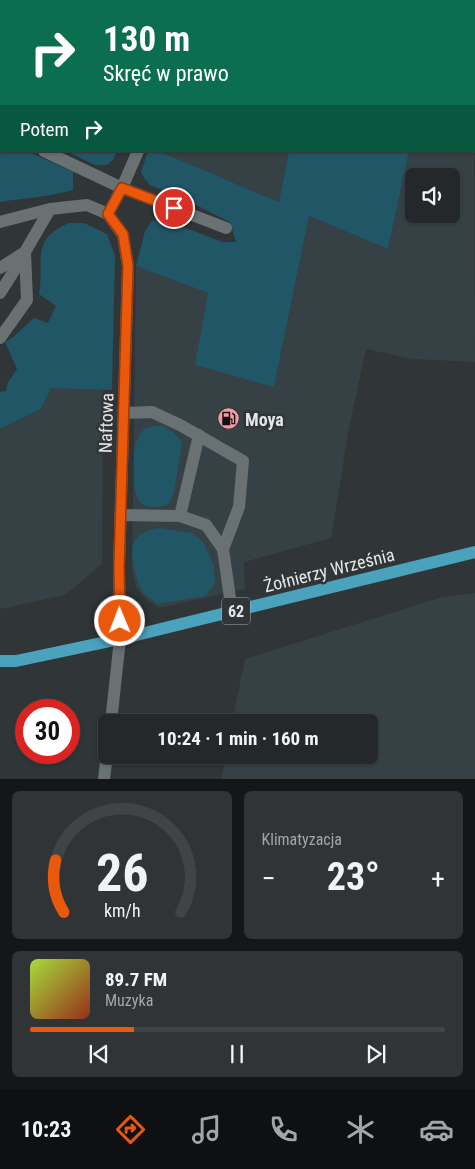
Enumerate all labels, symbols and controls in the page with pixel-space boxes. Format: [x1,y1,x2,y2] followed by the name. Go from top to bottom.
[103,19,190,60] text: 130 m
[20,20,85,85] icon: right
[103,61,229,86] text: Skręć w prawo
[79,115,107,143] icon: right
[20,118,69,141] text: Potem
[405,168,460,223] map controls
[405,168,460,223] button: sound
[153,187,195,229] pin
[160,194,188,222] icon: arrive
[94,393,118,453] street label: Naftowa
[217,407,241,431] fuel station icon: Moya
[245,409,284,430] place label: Moya
[261,544,397,596] street label: Żołnierzy Września
[93,594,145,646] position arrow
[222,598,250,624] road number: 62
[15,699,80,764] speed limit sign: 30
[157,727,319,750] text: 10:24 · 1 min · 160 m
[262,830,342,849] text: Klimatyzacja
[95,843,148,904] text: 26
[327,855,380,899] text: 23°
[262,862,276,895] text: −
[431,862,445,895] text: +
[103,900,140,921] text: km/h
[105,968,167,991] text: 89.7 FM
[105,991,153,1010] text: Muzyka
[85,1040,113,1068] icon: previous
[223,1040,251,1068] icon: pause
[362,1040,390,1068] icon: next
[113,1112,148,1147] icon: directions
[189,1112,224,1147] icon: music
[266,1112,301,1147] icon: phone
[343,1112,378,1147] icon: climate
[419,1112,454,1147] icon: car
[21,1117,71,1142] text: 10:23

